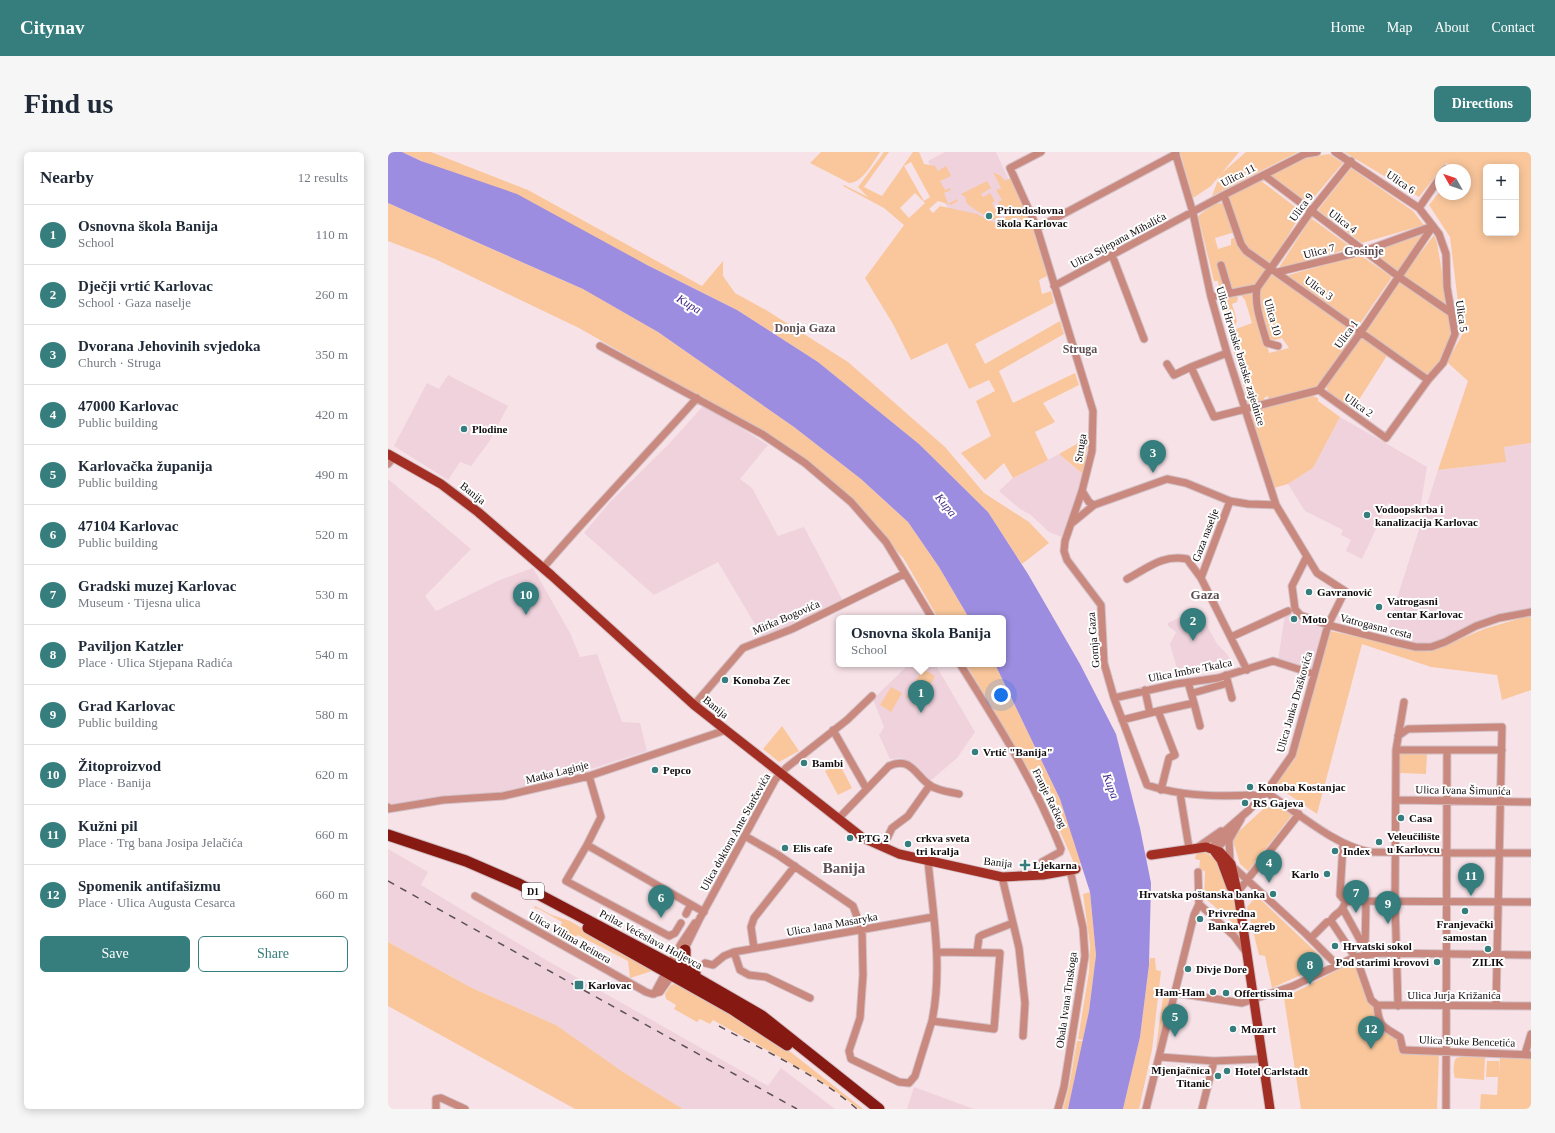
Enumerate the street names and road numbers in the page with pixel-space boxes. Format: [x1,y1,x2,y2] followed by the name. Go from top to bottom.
[1219,161,1257,189] street label: Ulica 11
[1384,168,1418,196] street label: Ulica 6
[1287,190,1316,224] street label: Ulica 9
[1327,207,1360,236] street label: Ulica 4
[1068,210,1168,270] street label: Ulica Stjepana Mihalića
[1302,241,1336,261] street label: Ulica 7
[1302,274,1336,303] street label: Ulica 3
[1214,285,1268,427] street label: Ulica Hrvatske bratske zajednice
[1262,297,1284,337] street label: Ulica 10
[1454,299,1470,333] street label: Ulica 5
[1332,317,1360,351] street label: Ulica 1
[1342,391,1376,419] street label: Ulica 2
[1072,433,1088,463] street label: Struga
[458,479,488,507] street label: Banija
[1189,507,1221,563] street label: Gaza naselje
[751,597,821,637] street label: Mirka Bogovića
[1339,611,1413,641] street label: Vatrogasna cesta
[1085,612,1101,668] street label: Gornja Gaza
[1274,650,1314,754] street label: Ulica Janka Draškovića
[1147,656,1233,684] street label: Ulica Imbre Tkalca
[701,693,731,721] street label: Banija
[524,758,590,786] street label: Matka Laginje
[1030,766,1070,830] street label: Franje Račkog
[698,771,772,893] street label: Ulica doktora Ante Starčevića
[1415,783,1511,797] street label: Ulica Ivana Šimunića
[983,855,1013,869] street label: Banija
[522,883,544,899] road number: D1
[598,907,705,971] street label: Prilaz Većeslava Holjevca
[527,908,613,966] street label: Ulica Vilima Reinera
[786,910,879,938] street label: Ulica Jana Masaryka
[1053,951,1079,1049] street label: Obala Ivana Trnskoga
[1407,989,1501,1001] street label: Ulica Jurja Križanića
[1419,1033,1516,1049] street label: Ulica Đuke Bencetića

